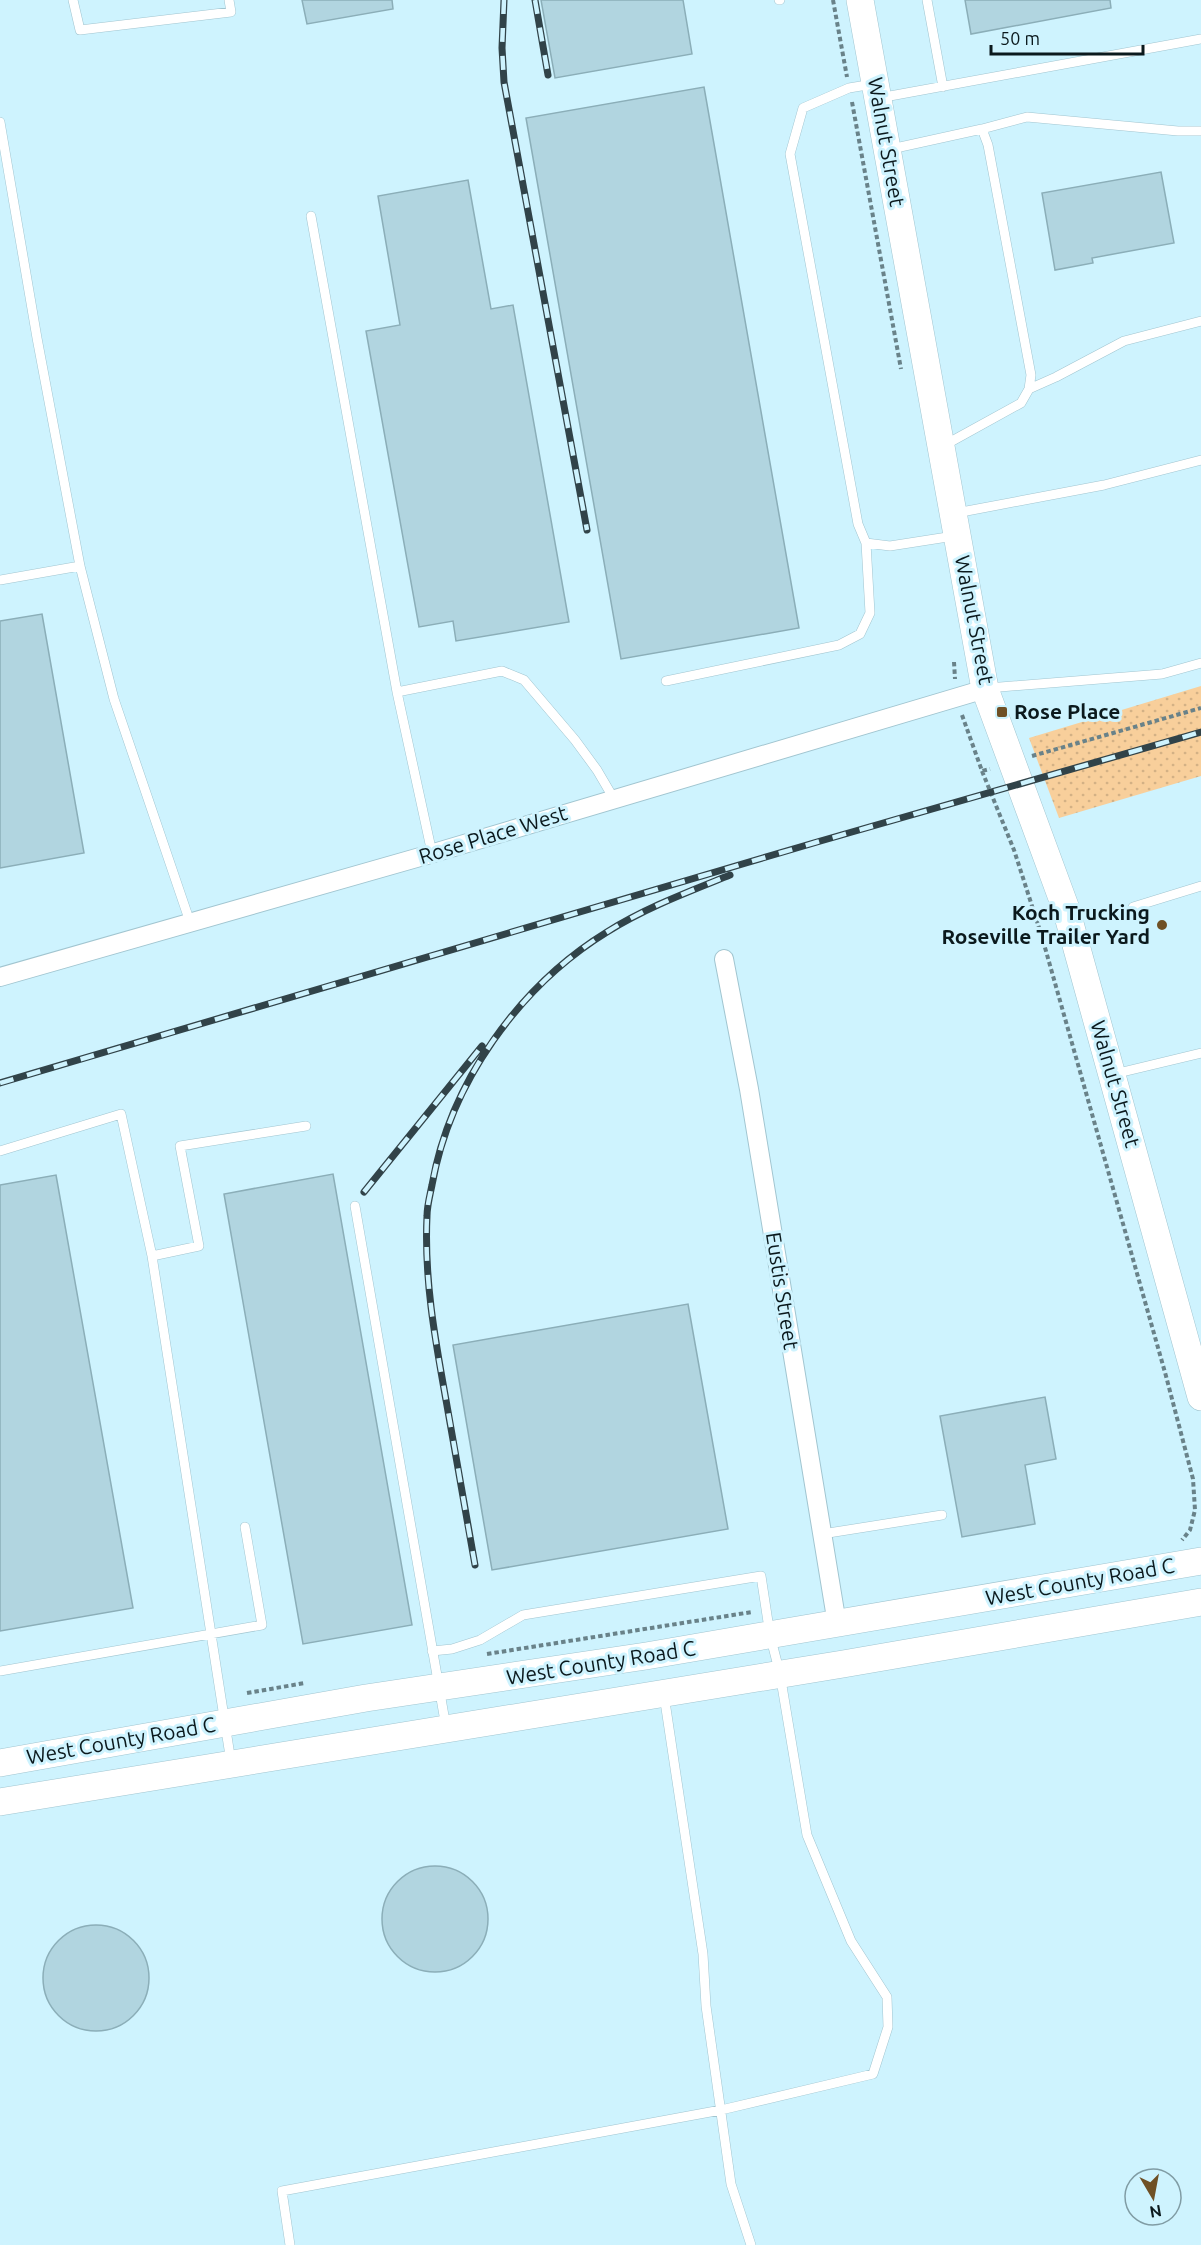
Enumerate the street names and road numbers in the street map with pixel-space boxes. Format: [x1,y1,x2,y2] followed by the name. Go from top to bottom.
[864,75,910,208] street label: Walnut Street
[951,553,999,686] street label: Walnut Street
[416,800,570,868] street label: Rose Place West
[1086,1017,1146,1150] street label: Walnut Street
[762,1230,804,1351] street label: Eustis Street
[984,1553,1176,1609] street label: West County Road C
[504,1635,697,1689] street label: West County Road C
[25,1712,217,1768] street label: West County Road C

